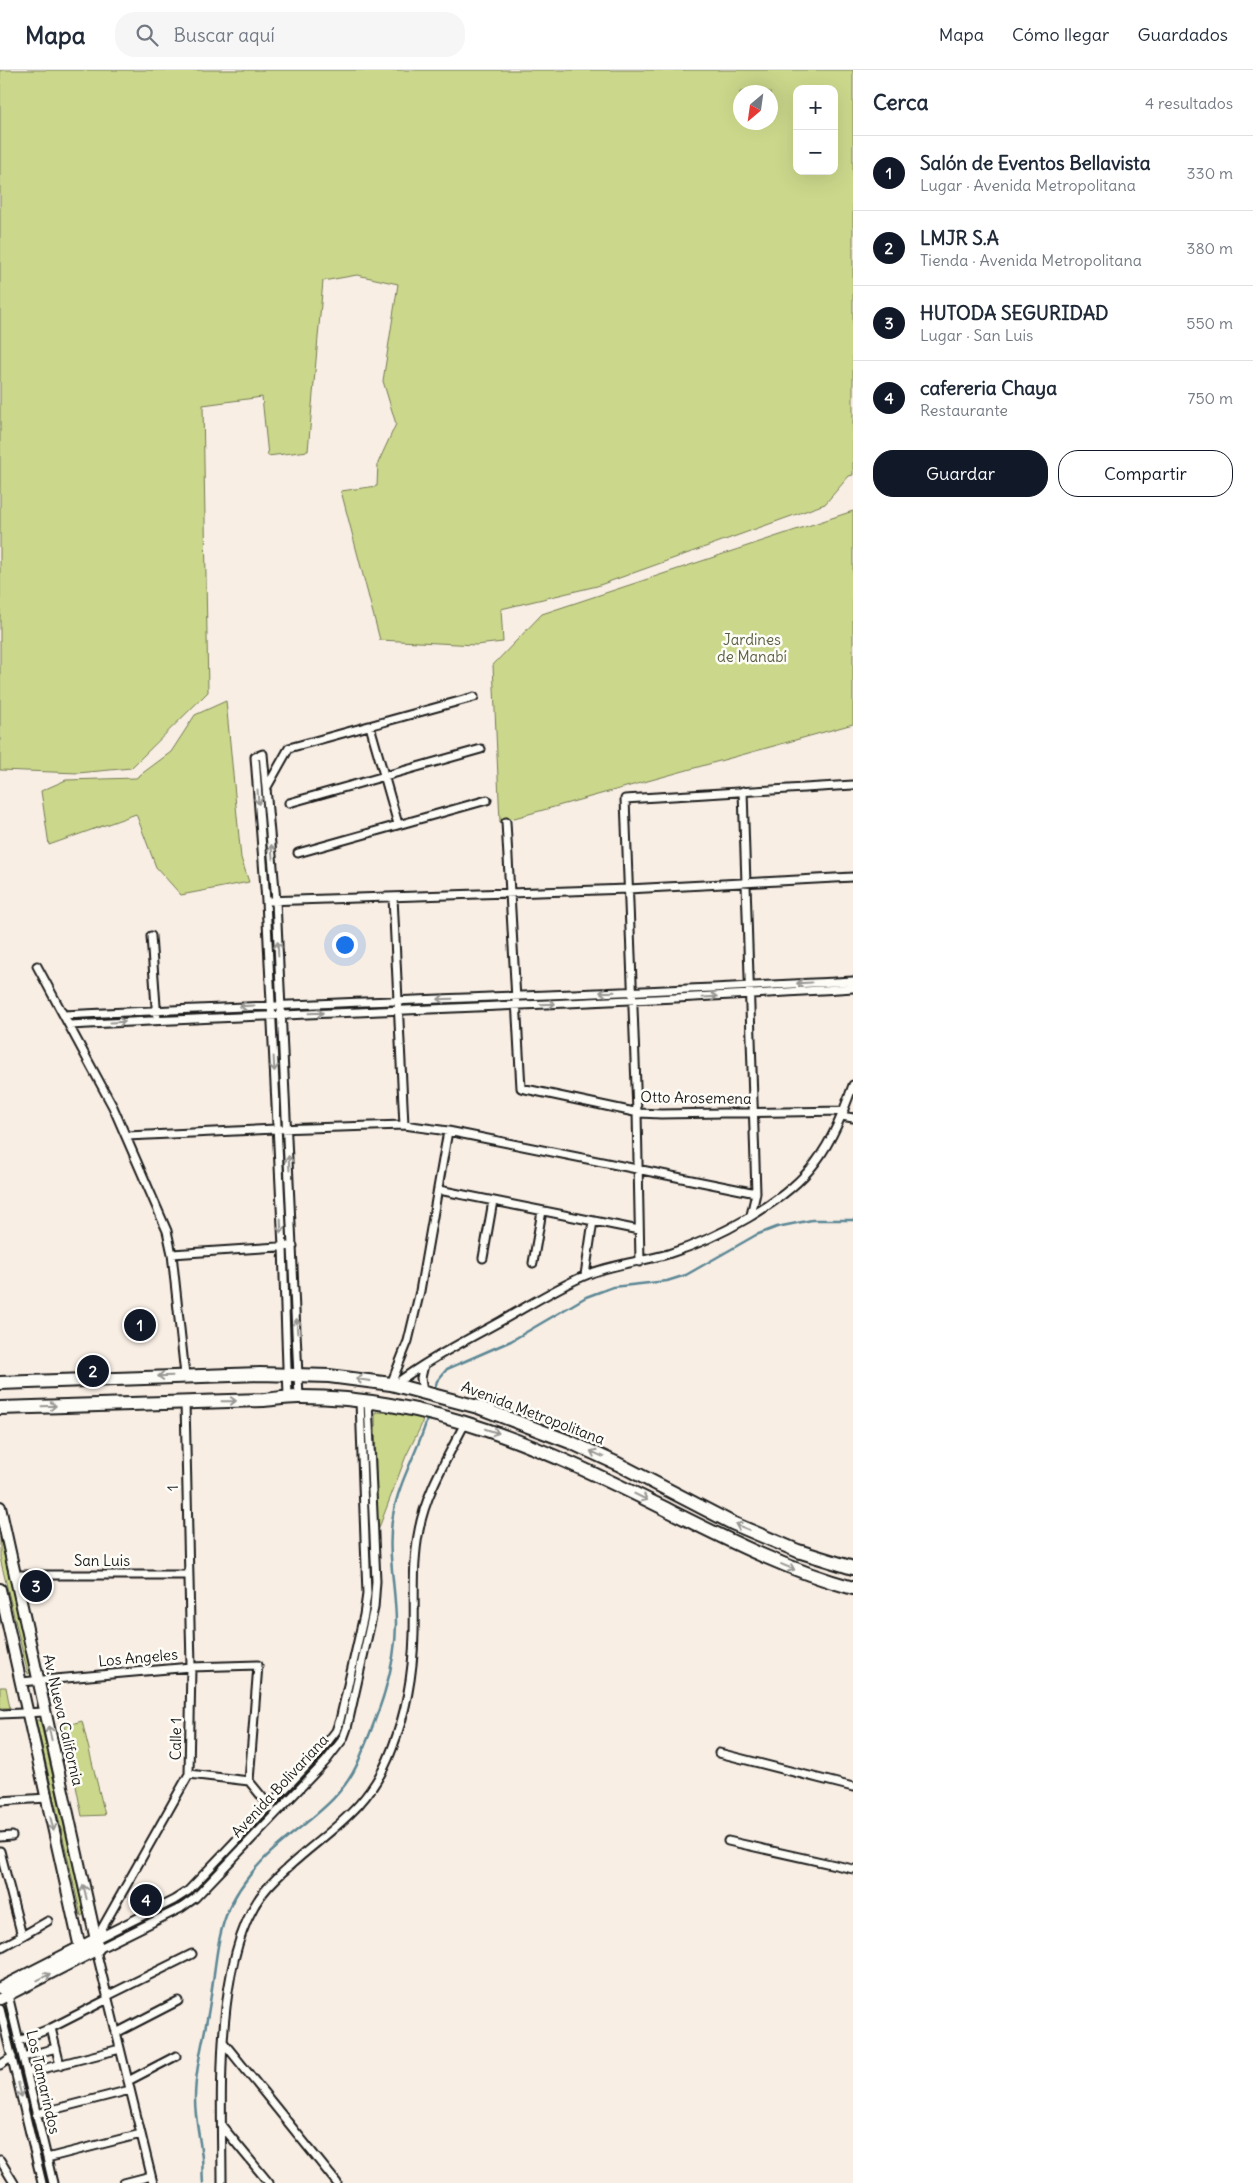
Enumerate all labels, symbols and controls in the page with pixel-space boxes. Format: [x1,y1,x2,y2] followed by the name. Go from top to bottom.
[115,12,465,57] search box
[25,20,85,50] text: Mapa
[133,21,161,49] icon: search
[173,23,275,47] text: Buscar aquí
[939,23,984,46] text: Mapa
[1012,23,1109,46] text: Cómo llegar
[1137,23,1228,46] text: Guardados
[733,85,778,130] north arrow
[793,85,838,175] map controls
[793,85,838,130] button: +
[873,89,928,116] text: Cerca
[1145,93,1233,113] text: 4 resultados
[793,130,838,175] button: −
[920,151,1151,175] text: Salón de Eventos Bellavista
[886,163,892,183] text: 1
[1186,163,1233,183] text: 330 m
[920,175,1136,195] text: Lugar · Avenida Metropolitana
[920,226,999,250] text: LMJR S.A
[885,238,893,258] text: 2
[1186,238,1233,258] text: 380 m
[920,250,1142,270] text: Tienda · Avenida Metropolitana
[920,301,1109,325] text: HUTODA SEGURIDAD
[884,313,894,333] text: 3
[1186,313,1233,333] text: 550 m
[920,325,1033,345] text: Lugar · San Luis
[920,376,1057,400] text: cafereria Chaya
[884,388,894,408] text: 4
[1188,388,1233,408] text: 750 m
[920,400,1008,420] text: Restaurante
[873,450,1048,497] button: Guardar
[1058,450,1233,497] button: Compartir
[717,630,787,666] park label: Jardines de Manabí
[253,789,262,805] one-way arrow
[267,845,277,861] one-way arrow
[332,932,358,958] your location
[274,941,283,957] one-way arrow
[797,979,813,988] one-way arrow
[599,988,615,997] one-way arrow
[702,992,718,1001] one-way arrow
[437,994,453,1003] one-way arrow
[540,999,556,1008] one-way arrow
[240,1001,256,1010] one-way arrow
[307,1008,323,1017] one-way arrow
[110,1018,126,1027] one-way arrow
[269,1056,278,1072] one-way arrow
[640,1087,752,1108] street label: Otto Arosemena
[285,1156,294,1172] one-way arrow
[277,1218,286,1234] one-way arrow
[124,1306,156,1344] pin: 1
[292,1318,301,1334] one-way arrow
[77,1352,109,1390] pin: 2
[158,1371,174,1381] one-way arrow
[355,1375,371,1385] one-way arrow
[459,1376,608,1449] street label: Avenida Metropolitana
[220,1396,236,1405] one-way arrow
[40,1401,56,1411] one-way arrow
[484,1427,500,1437] one-way arrow
[590,1448,605,1458] one-way arrow
[163,1485,182,1491] street label: 1
[633,1493,648,1502] one-way arrow
[735,1522,750,1531] one-way arrow
[74,1551,130,1570] street label: San Luis
[780,1562,795,1572] one-way arrow
[20,1567,52,1605] pin: 3
[97,1645,179,1670] street label: Los Angeles
[39,1652,88,1788] street label: Av. Nueva California
[166,1718,185,1760] street label: Calle 1
[45,1725,54,1741] one-way arrow
[227,1730,333,1841] street label: Avenida Bolivariana
[48,1816,58,1832] one-way arrow
[130,1881,162,1919] pin: 4
[80,1884,89,1900] one-way arrow
[36,1972,51,1982] one-way arrow
[22,2028,65,2136] street label: Los Tamarindos
[16,2082,25,2098] one-way arrow

